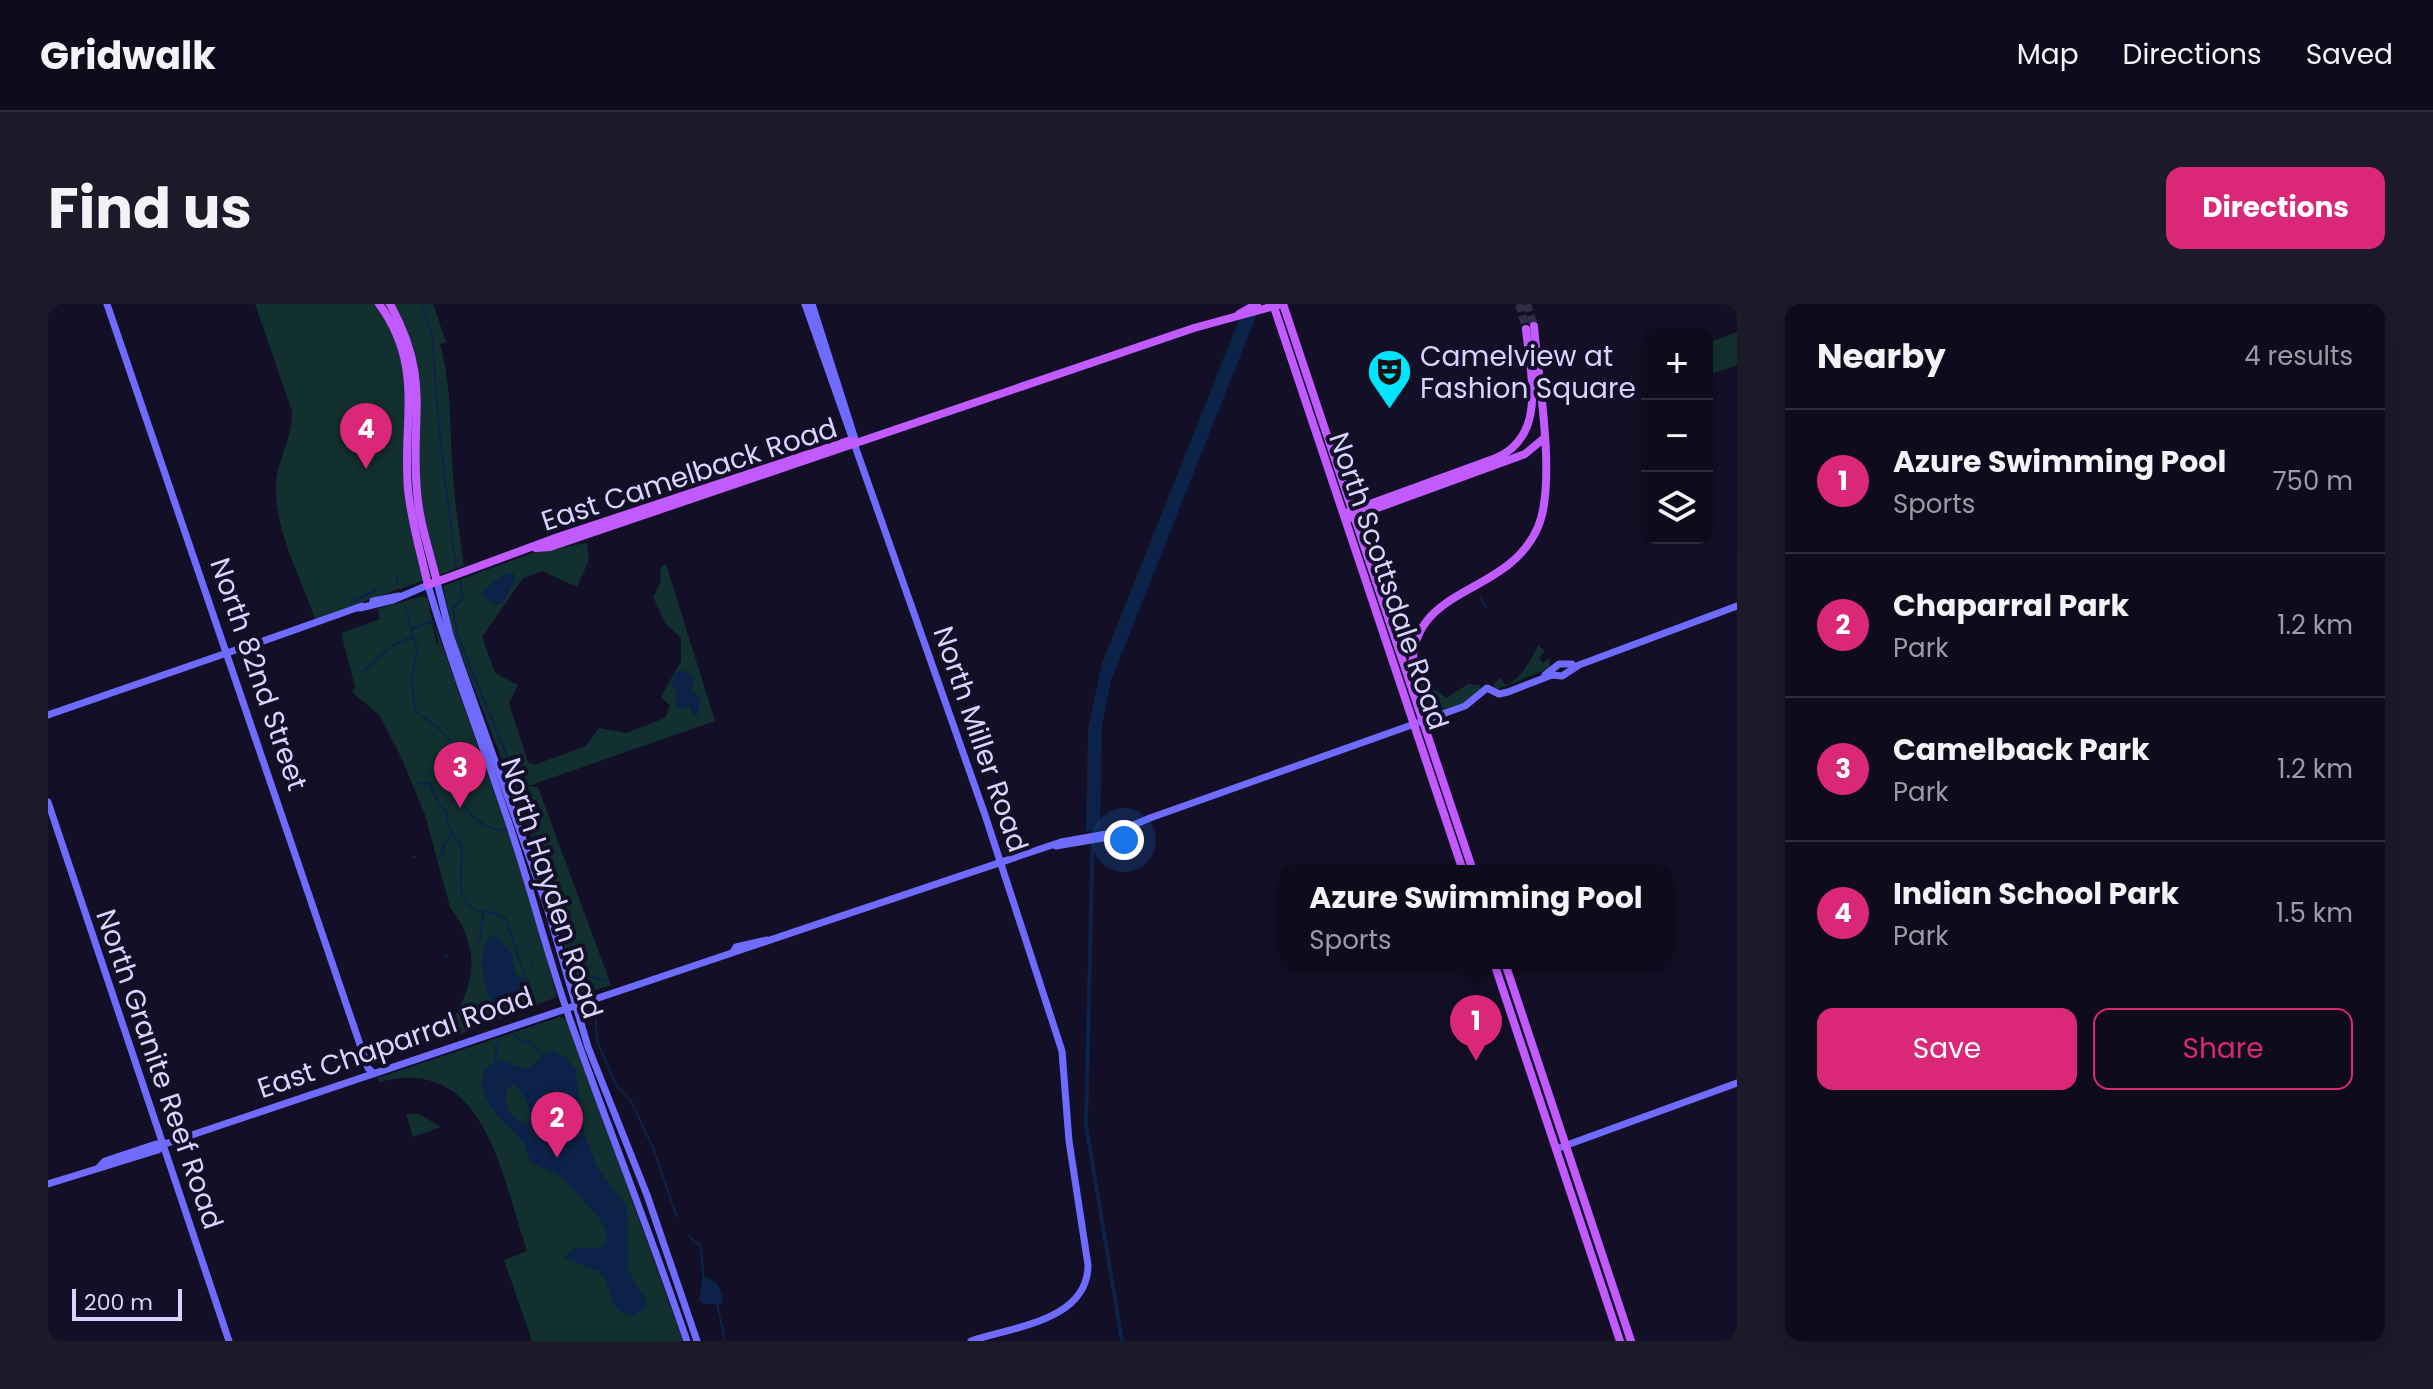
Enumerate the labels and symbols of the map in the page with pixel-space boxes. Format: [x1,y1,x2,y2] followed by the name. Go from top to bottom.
[1420,337,1636,408] place label: Camelview at Fashion Square
[1365,348,1413,411] theatre icon: Camelview at Fashion Square
[340,403,392,469] pin: 4
[536,408,842,541] street label: East Camelback Road
[1319,427,1458,735] street label: North Scottsdale Road
[200,553,317,796] street label: North 82nd Street
[924,621,1037,857] street label: North Miller Road
[434,742,486,808] pin: 3
[491,753,612,1024] street label: North Hayden Road
[1104,820,1144,860] your location
[86,904,233,1234] street label: North Granite Reef Road
[252,977,538,1108] street label: East Chaparral Road
[1450,995,1502,1061] pin: 1
[531,1092,583,1158] pin: 2
[72,1285,182,1321] scale bar

